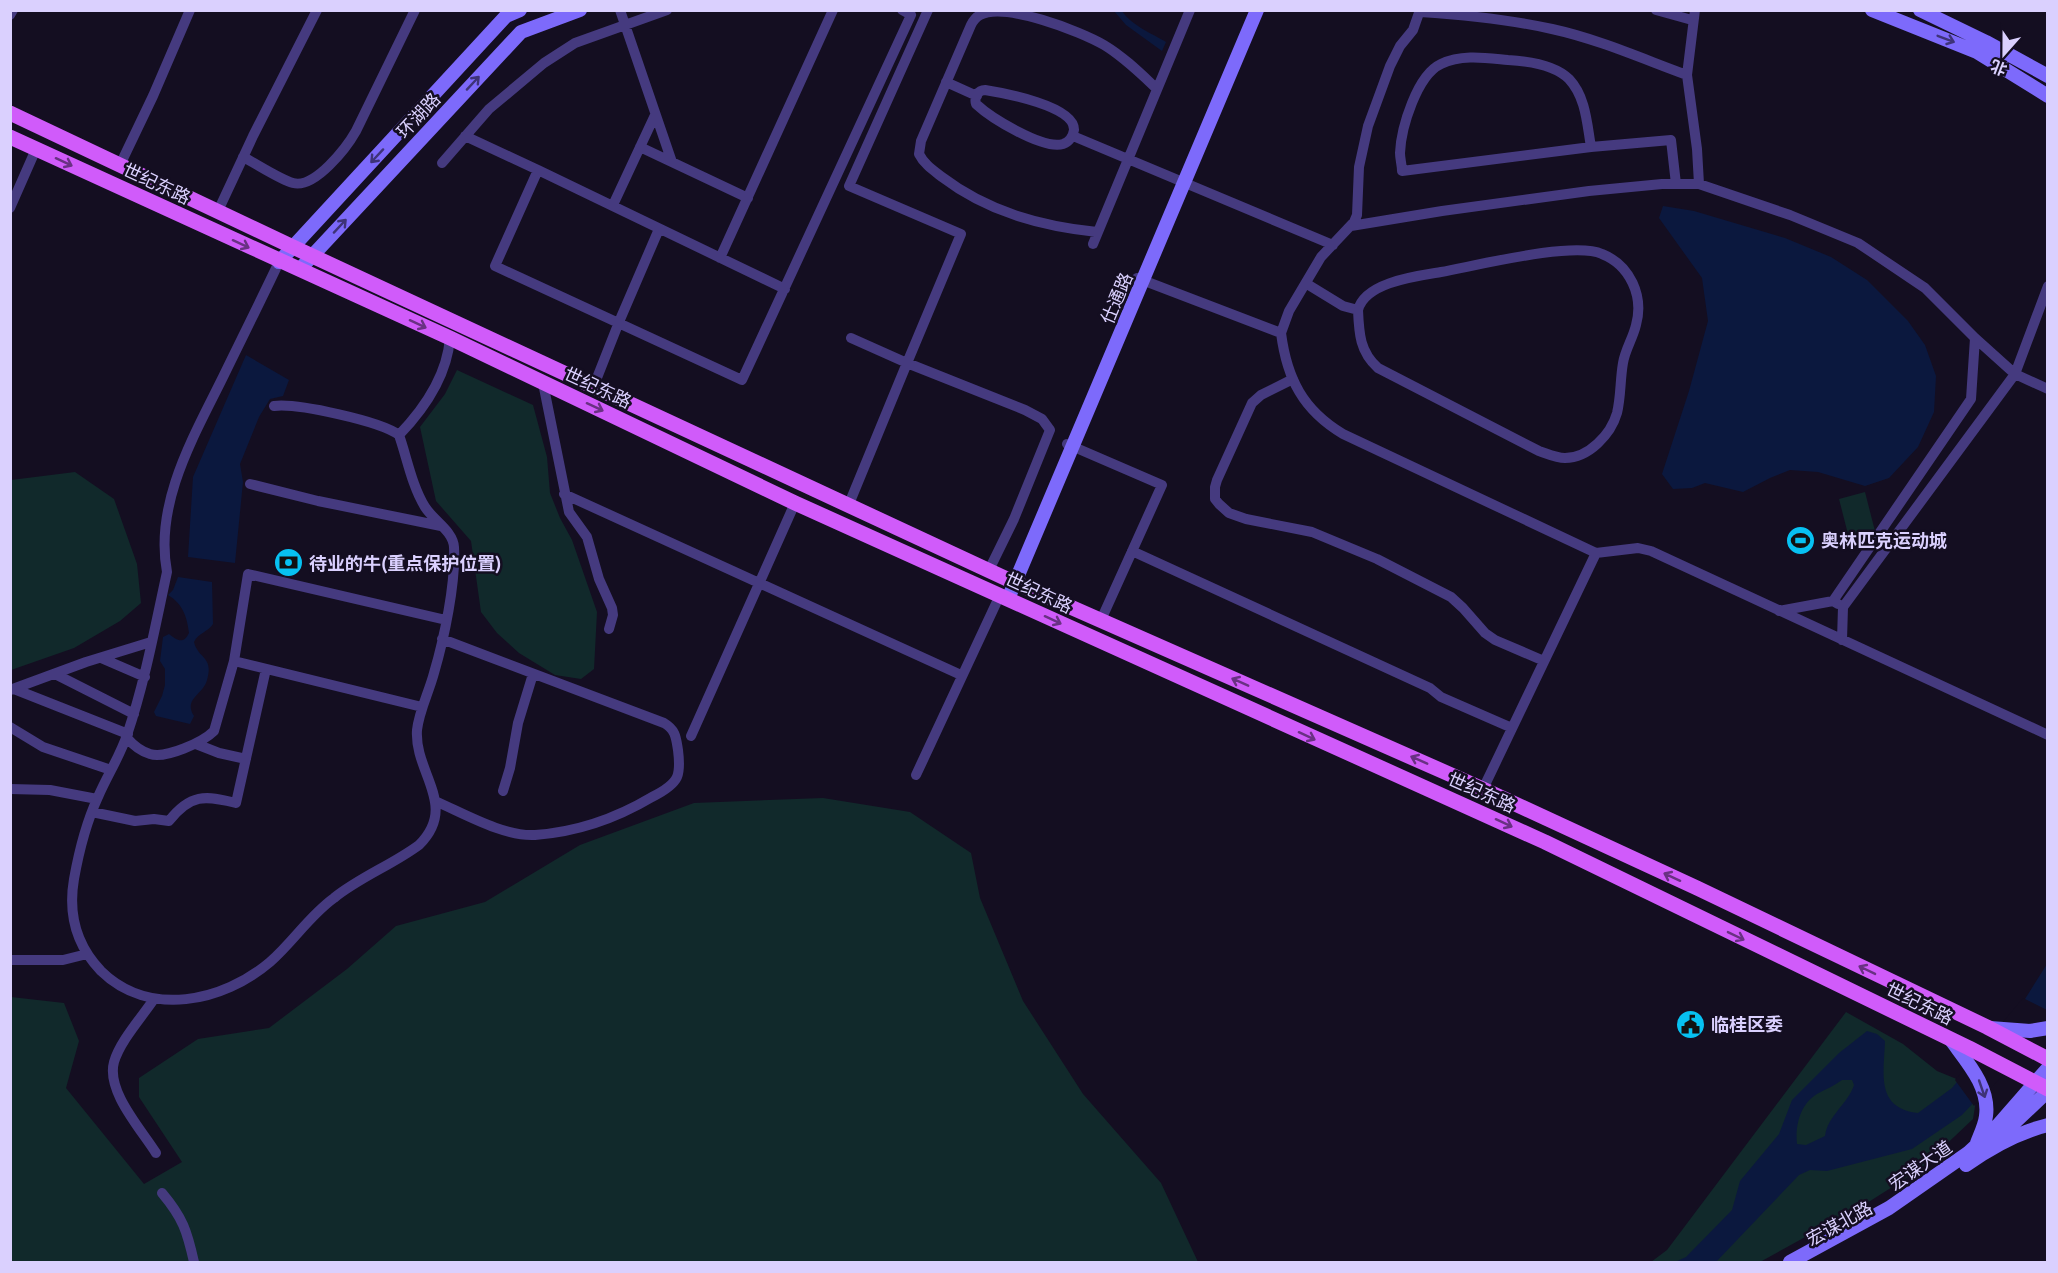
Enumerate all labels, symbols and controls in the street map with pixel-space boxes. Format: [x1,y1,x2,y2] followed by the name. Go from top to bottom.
[1974,24,2034,84] north arrow
[1936,35,1954,46] one-way arrow
[1988,57,2009,79] text: 北
[465,76,480,91] one-way arrow
[392,88,444,142] street label: 环湖路
[370,148,384,163] one-way arrow
[54,156,72,168] one-way arrow
[120,159,194,207] street label: 世纪东路
[333,219,347,234] one-way arrow
[231,238,249,250] one-way arrow
[1096,269,1136,327] street label: 仕通路
[409,318,427,330] one-way arrow
[561,363,635,411] street label: 世纪东路
[585,402,603,414] one-way arrow
[1784,524,1816,556] sports icon: 奥林匹克运动城
[1821,530,1947,550] place label: 奥林匹克运动城
[272,547,304,579] bank icon: 待业的牛(重点保护位置)
[309,553,501,574] place label: 待业的牛(重点保护位置)
[1002,568,1076,616] street label: 世纪东路
[1043,614,1061,626] one-way arrow
[1232,675,1250,687] one-way arrow
[1297,730,1315,742] one-way arrow
[1410,754,1428,766] one-way arrow
[1445,768,1519,816] street label: 世纪东路
[1495,819,1513,830] one-way arrow
[1664,870,1682,882] one-way arrow
[1727,930,1745,942] one-way arrow
[1859,964,1877,975] one-way arrow
[1883,978,1957,1028] street label: 世纪东路
[1674,1008,1706,1040] public building icon: 临桂区委
[1711,1014,1783,1034] place label: 临桂区委
[1977,1079,1988,1098] one-way arrow
[1885,1136,1955,1194] street label: 宏谋大道
[1803,1197,1875,1249] street label: 宏谋北路

